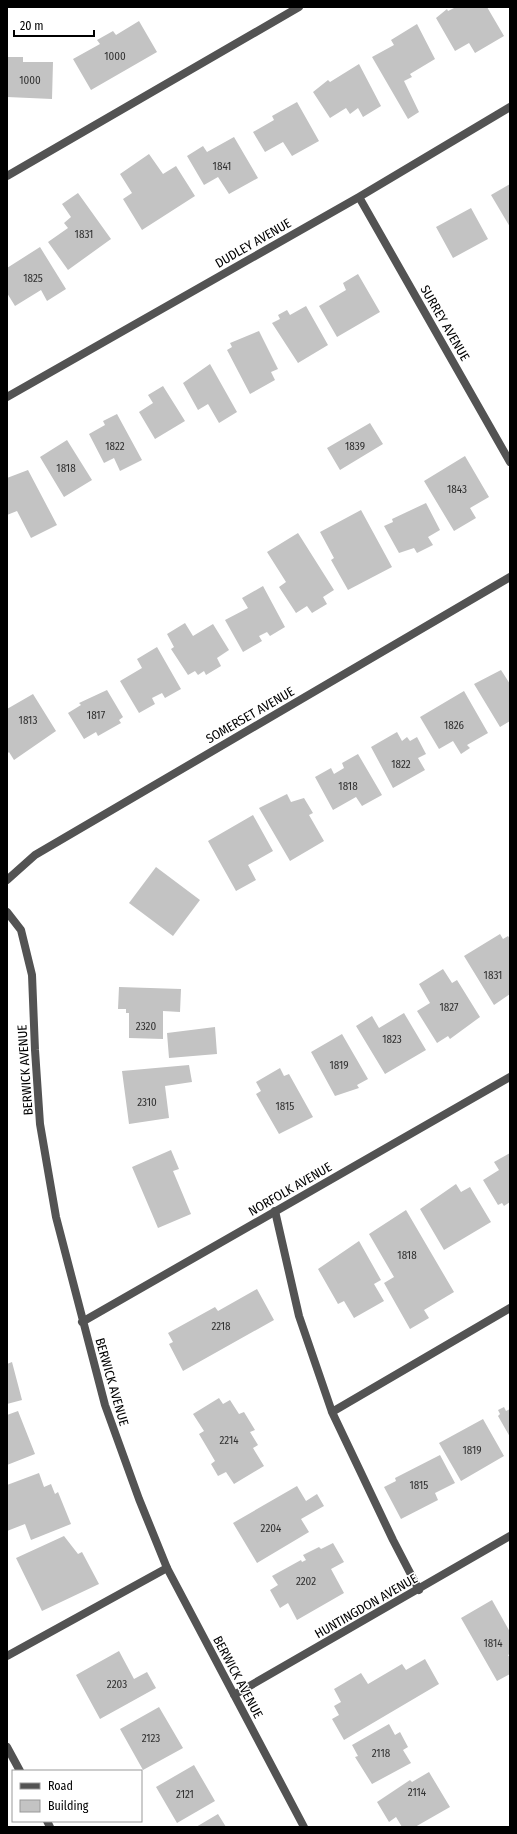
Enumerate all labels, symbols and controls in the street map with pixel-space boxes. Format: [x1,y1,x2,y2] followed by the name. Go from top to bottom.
[14,12,94,38] scale bar
[20,19,44,33] text: 20 m
[104,50,126,63] house number: 1000
[19,74,41,87] house number: 1000
[213,160,231,173] house number: 1841
[212,215,294,271] street label: DUDLEY AVENUE
[75,228,93,241] house number: 1831
[23,272,43,285] house number: 1825
[417,283,473,363] street label: SURREY AVENUE
[105,440,125,453] house number: 1822
[345,440,365,453] house number: 1839
[56,462,76,475] house number: 1818
[447,483,467,496] house number: 1843
[203,684,297,746] street label: SOMERSET AVENUE
[87,709,106,722] house number: 1817
[19,714,37,727] house number: 1813
[444,719,465,732] house number: 1826
[391,758,411,771] house number: 1822
[338,780,358,793] house number: 1818
[484,969,502,982] house number: 1831
[440,1001,459,1014] house number: 1827
[136,1020,156,1033] house number: 2320
[14,1024,36,1116] street label: BERWICK AVENUE
[382,1033,402,1046] house number: 1823
[329,1059,349,1072] house number: 1819
[137,1096,157,1109] house number: 2310
[276,1100,294,1113] house number: 1815
[246,1159,334,1219] street label: NORFOLK AVENUE
[397,1249,417,1262] house number: 1818
[211,1320,231,1333] house number: 2218
[92,1336,132,1428] street label: BERWICK AVENUE
[219,1434,239,1447] house number: 2214
[462,1444,482,1457] house number: 1819
[410,1479,428,1492] house number: 1815
[261,1522,282,1535] house number: 2204
[312,1571,420,1641] street label: HUNTINGDON AVENUE
[296,1575,316,1588] house number: 2202
[210,1633,266,1721] street label: BERWICK AVENUE
[483,1637,503,1650] house number: 1814
[107,1678,127,1691] house number: 2203
[142,1732,160,1745] house number: 2123
[372,1747,391,1760] house number: 2118
[12,1770,142,1822] legend
[48,1779,73,1793] text: Road
[408,1786,427,1799] house number: 2114
[176,1788,194,1801] house number: 2121
[48,1799,89,1813] text: Building

